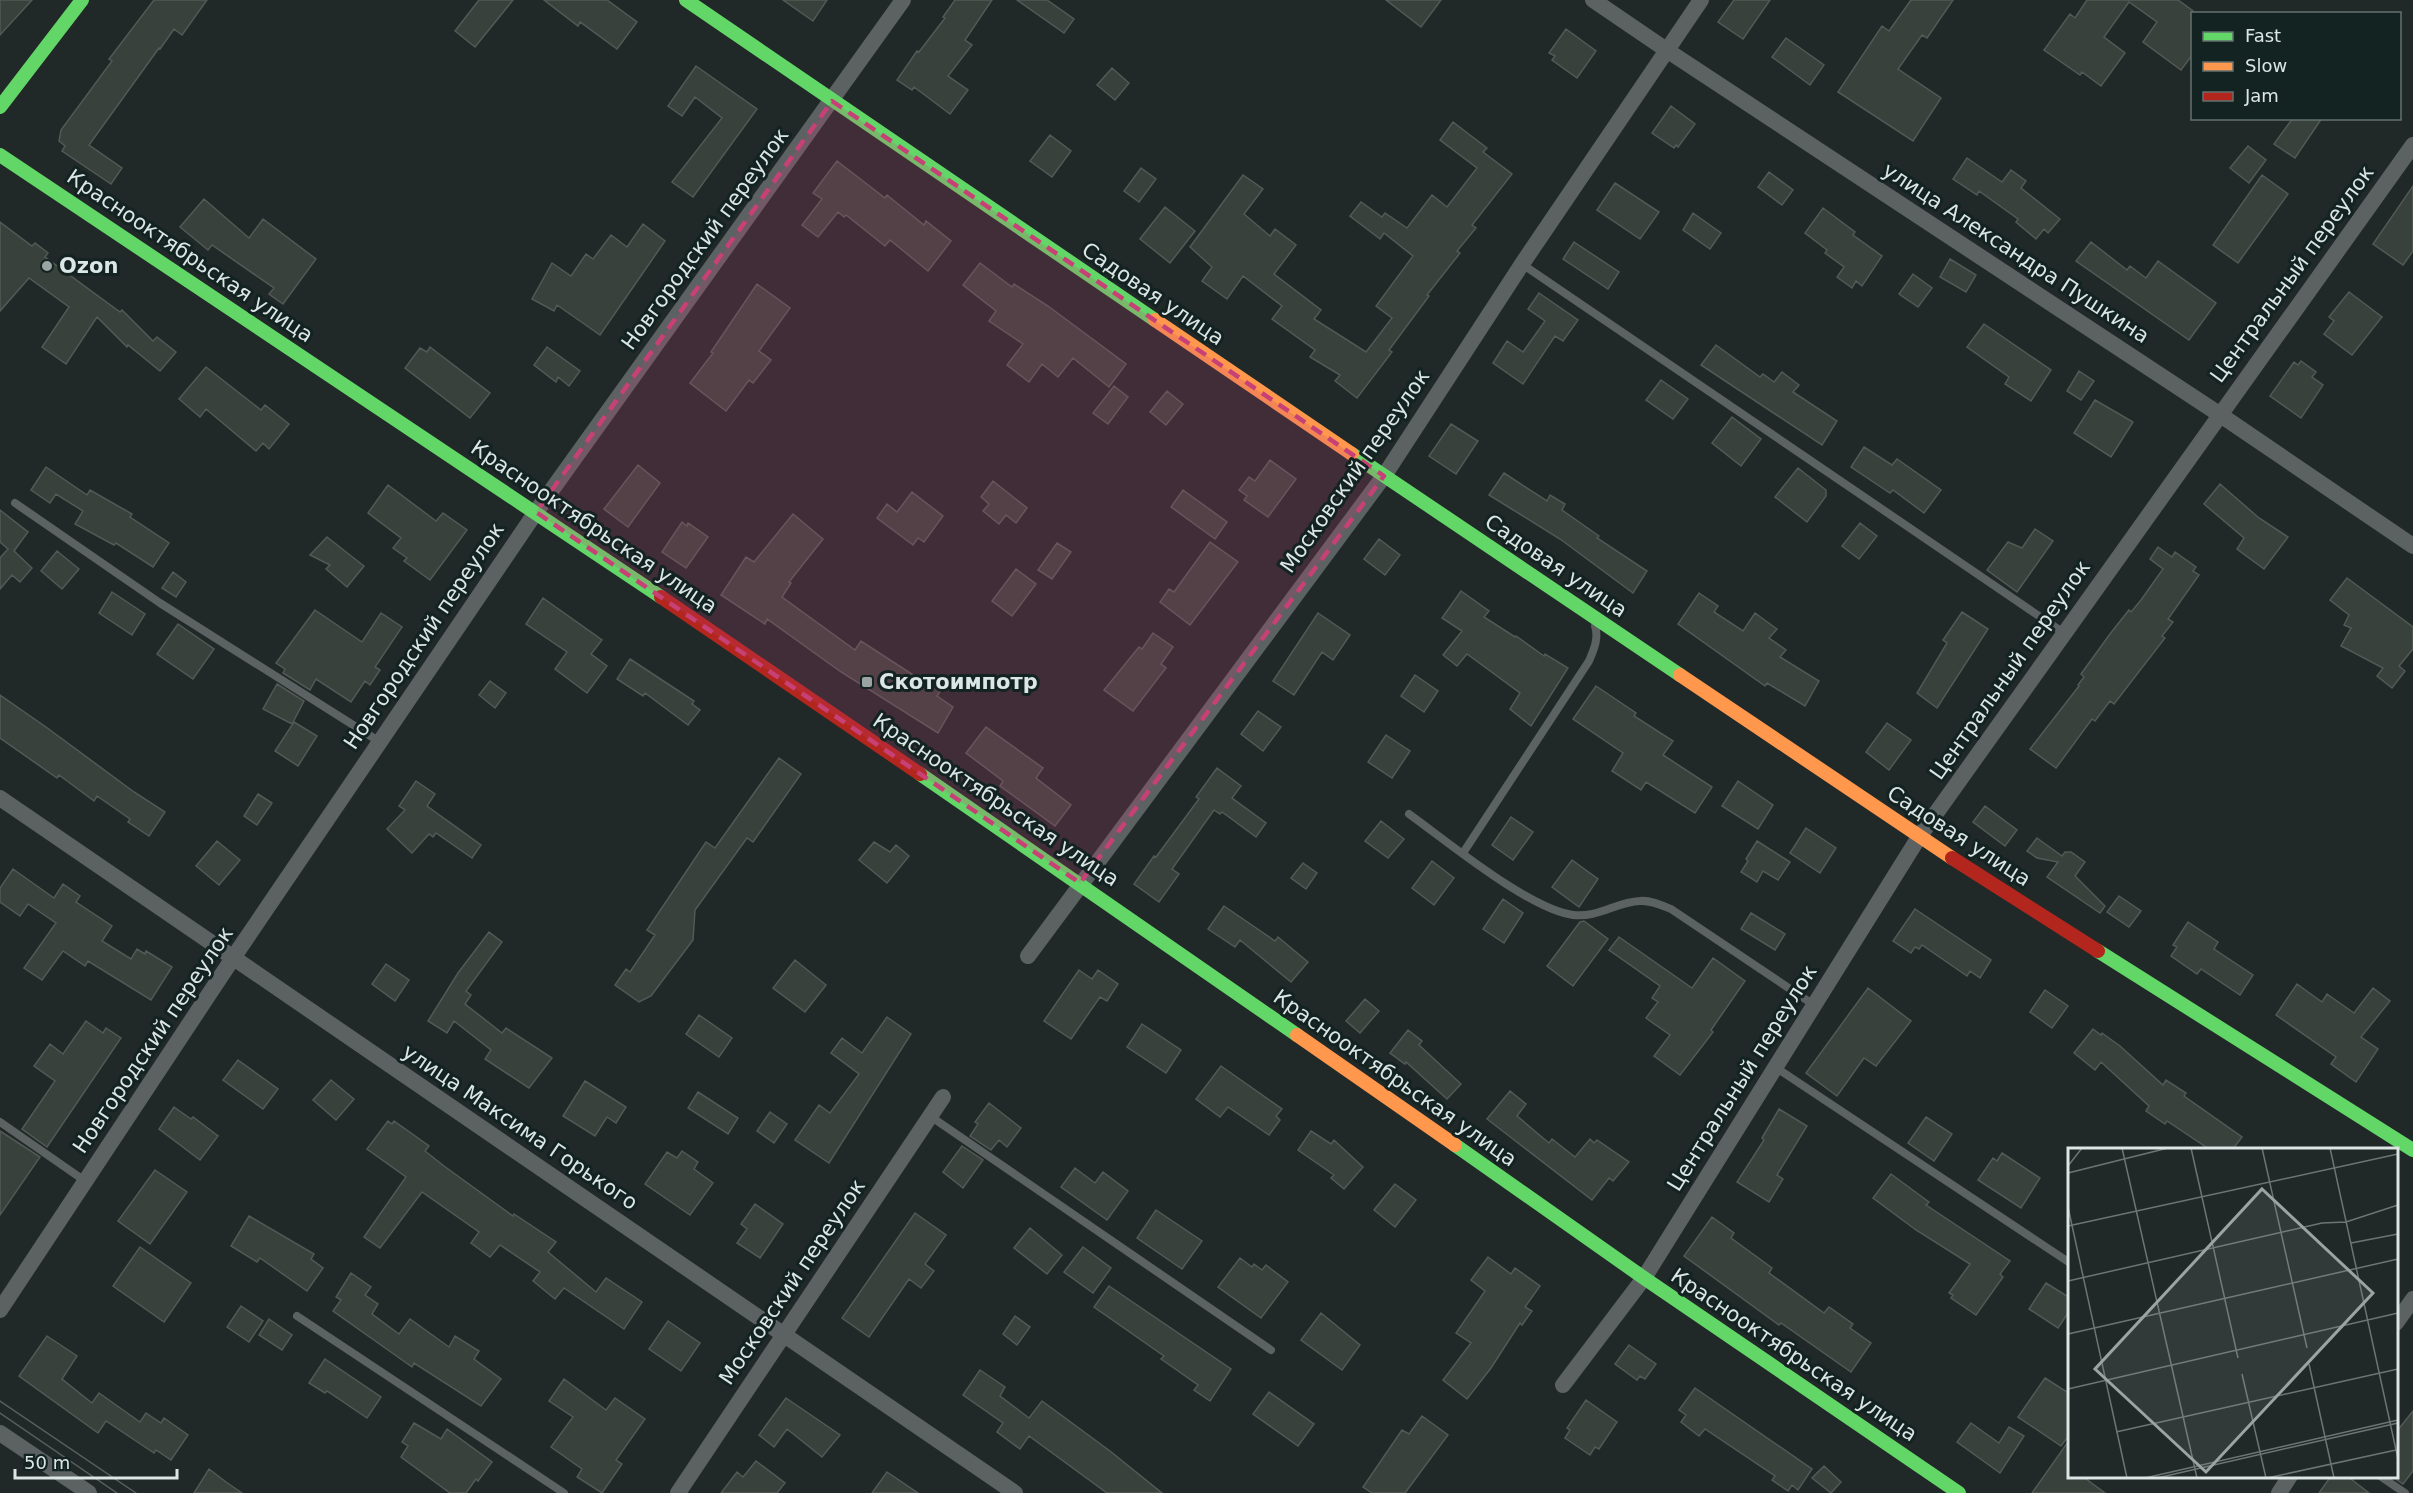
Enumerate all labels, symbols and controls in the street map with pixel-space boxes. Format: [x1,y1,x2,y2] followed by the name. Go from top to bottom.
[2191,12,2401,120] legend
[2245,25,2281,46] text: Fast
[2245,55,2287,76] text: Slow
[2244,85,2279,106] text: Jam
[617,124,793,354] street label: Новгородский переулок
[1878,158,2154,348] street label: улица Александра Пушкина
[2205,161,2379,387] street label: Центральный переулок
[63,165,317,347] street label: Краснооктябрьская улица
[1077,238,1229,350] street label: Садовая улица
[59,254,118,278] place label: Ozon
[40,259,54,273] marker: Ozon
[1276,365,1434,577] street label: Московский переулок
[467,436,721,618] street label: Краснооктябрьская улица
[1480,510,1632,622] street label: Садовая улица
[339,518,509,754] street label: Новгородский переулок
[1925,556,2095,784] street label: Центральный переулок
[879,670,1038,694] place label: Скотоимпотр
[860,675,874,689] marker: Скотоимпотр
[869,709,1123,891] street label: Краснооктябрьская улица
[1883,781,2035,891] street label: Садовая улица
[68,922,238,1158] street label: Новгородский переулок
[1662,961,1822,1195] street label: Центральный переулок
[1269,985,1521,1171] street label: Краснооктябрьская улица
[398,1039,642,1215] street label: улица Максима Горького
[2068,1148,2398,1478] inset map
[714,1175,870,1389] street label: Московский переулок
[1667,1264,1921,1446] street label: Краснооктябрьская улица
[15,1442,177,1480] scale bar
[24,1452,70,1473] text: 50 m

